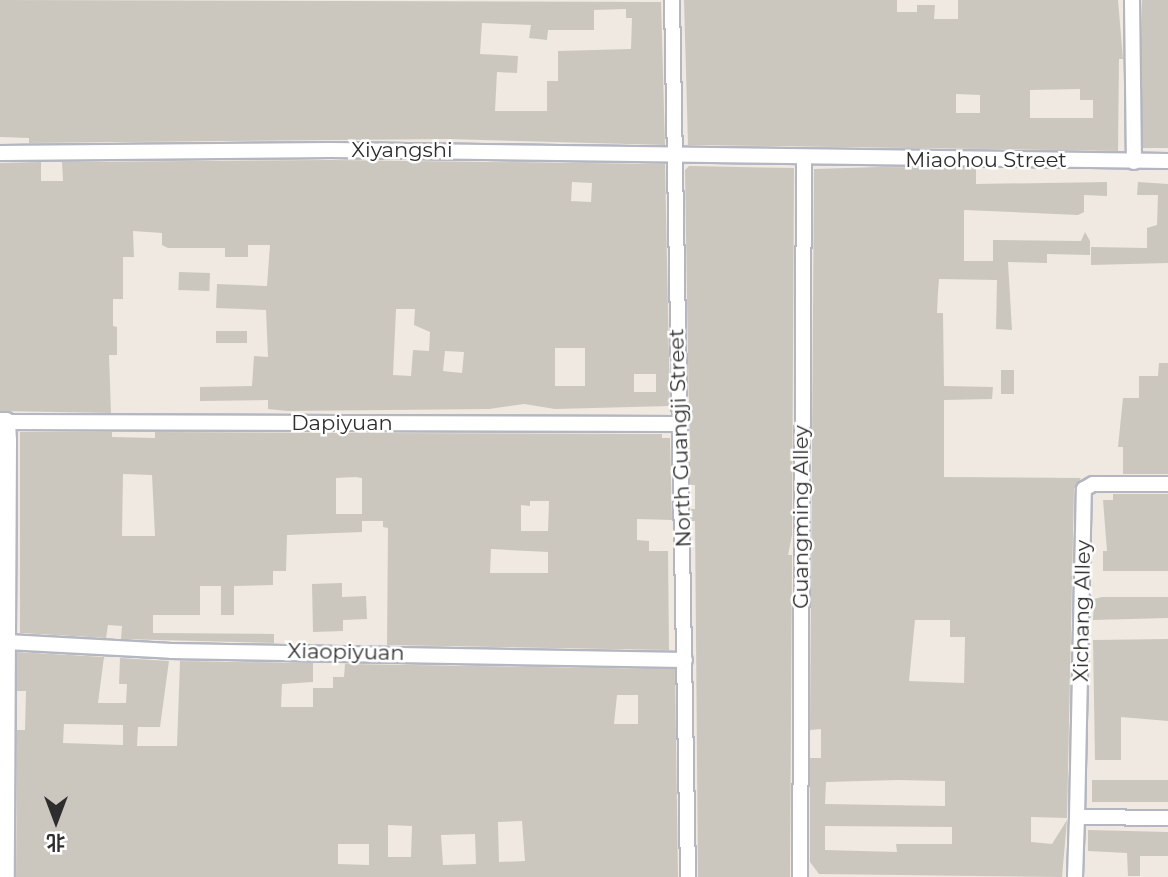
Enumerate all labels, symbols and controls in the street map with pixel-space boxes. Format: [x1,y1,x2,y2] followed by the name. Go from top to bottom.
[351,137,453,163] street label: Xiyangshi
[905,147,1067,173] street label: Miaohou Street
[664,328,696,548] street label: North Guangji Street
[291,410,393,436] street label: Dapiyuan
[788,425,814,609] street label: Guangming Alley
[1068,540,1096,682] street label: Xichang Alley
[287,638,405,666] street label: Xiaopiyuan
[21,786,91,856] north arrow
[47,831,66,854] text: 北

